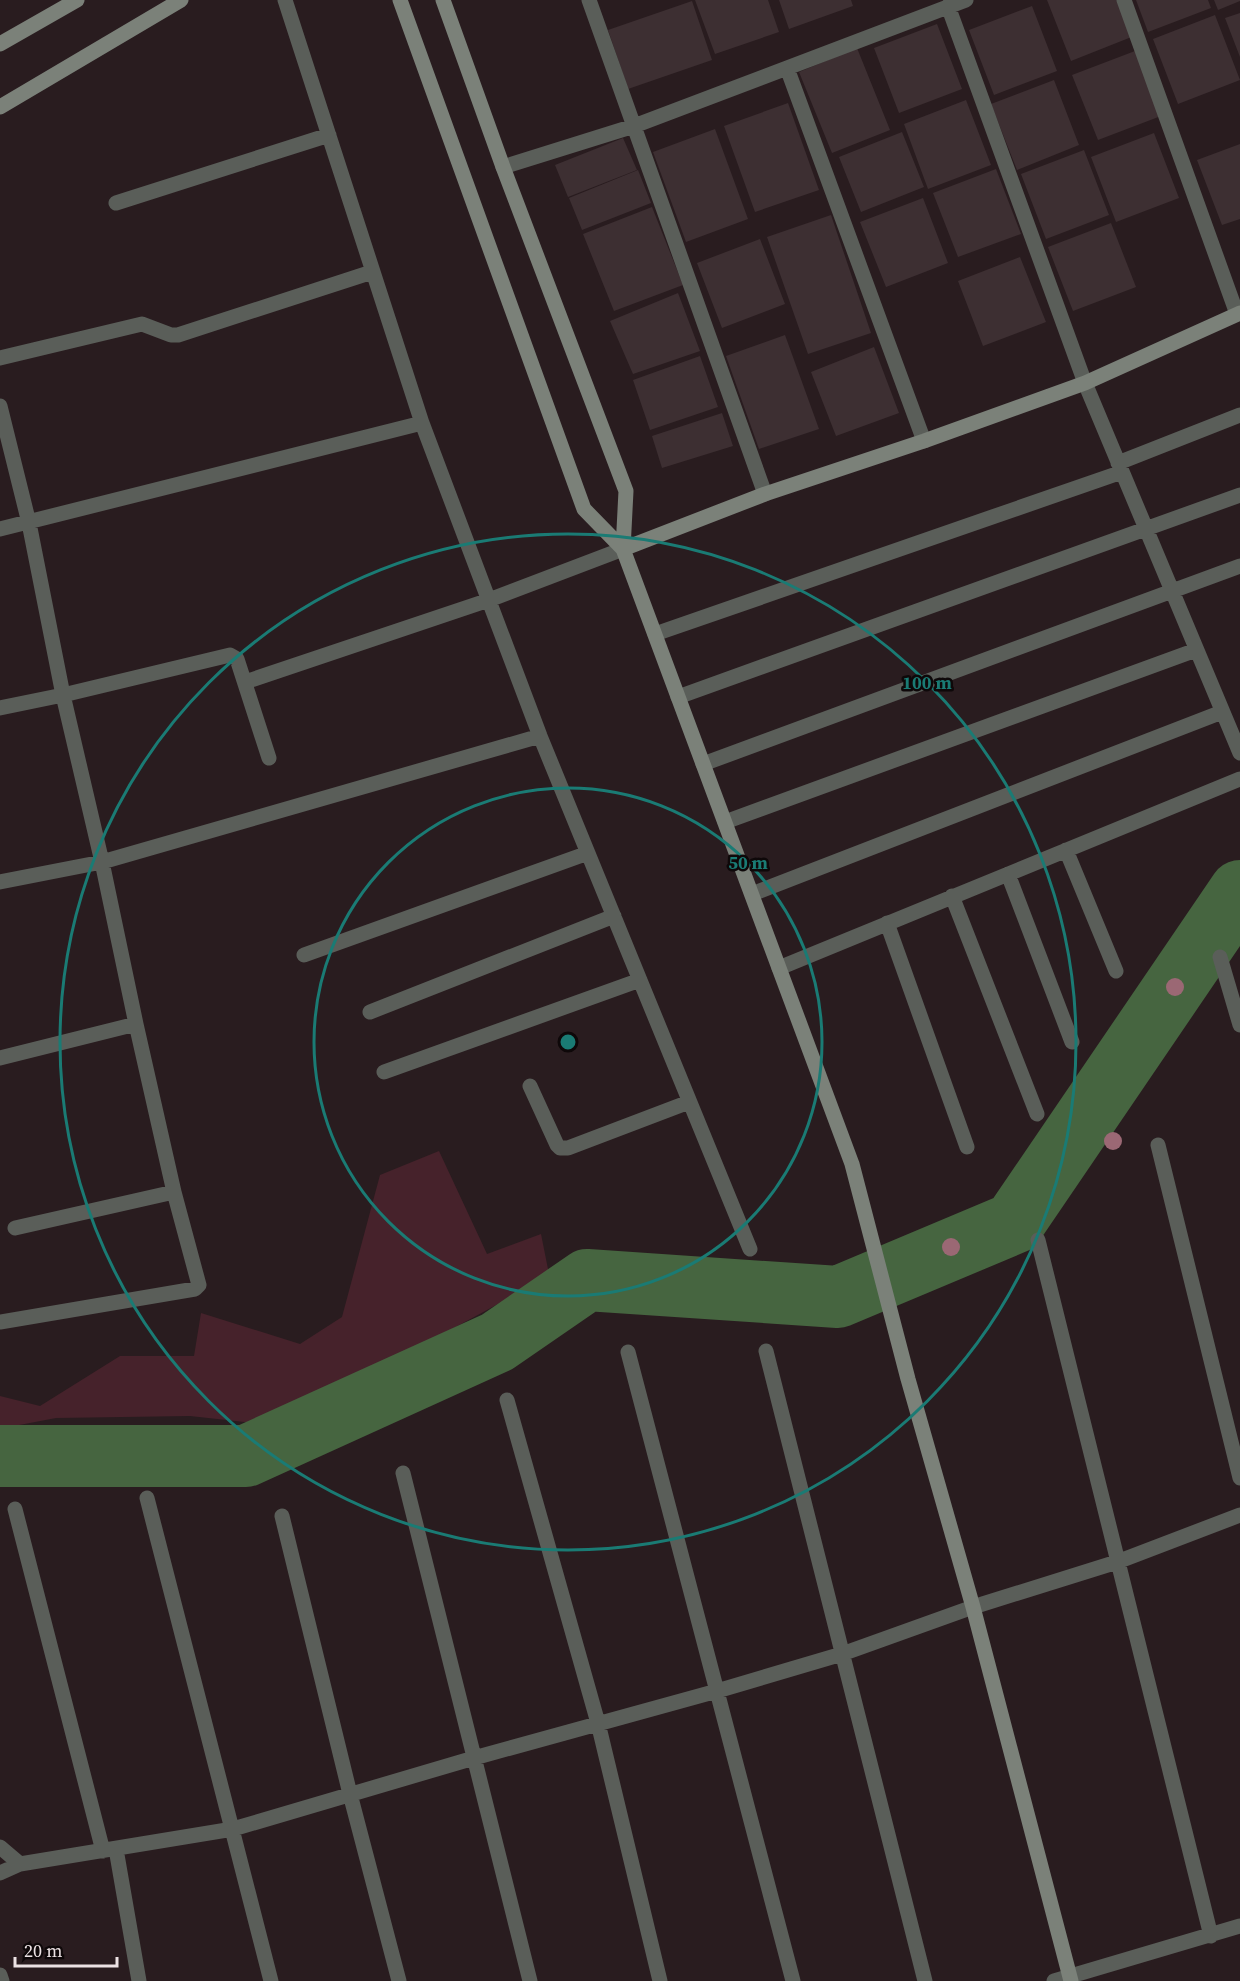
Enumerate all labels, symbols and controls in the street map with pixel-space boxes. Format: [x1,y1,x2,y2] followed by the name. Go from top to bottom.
[902,670,952,695] text: 100 m
[728,850,768,875] text: 50 m
[558,1032,578,1052] centre of rings
[15,1930,117,1968] scale bar
[24,1938,62,1963] text: 20 m

